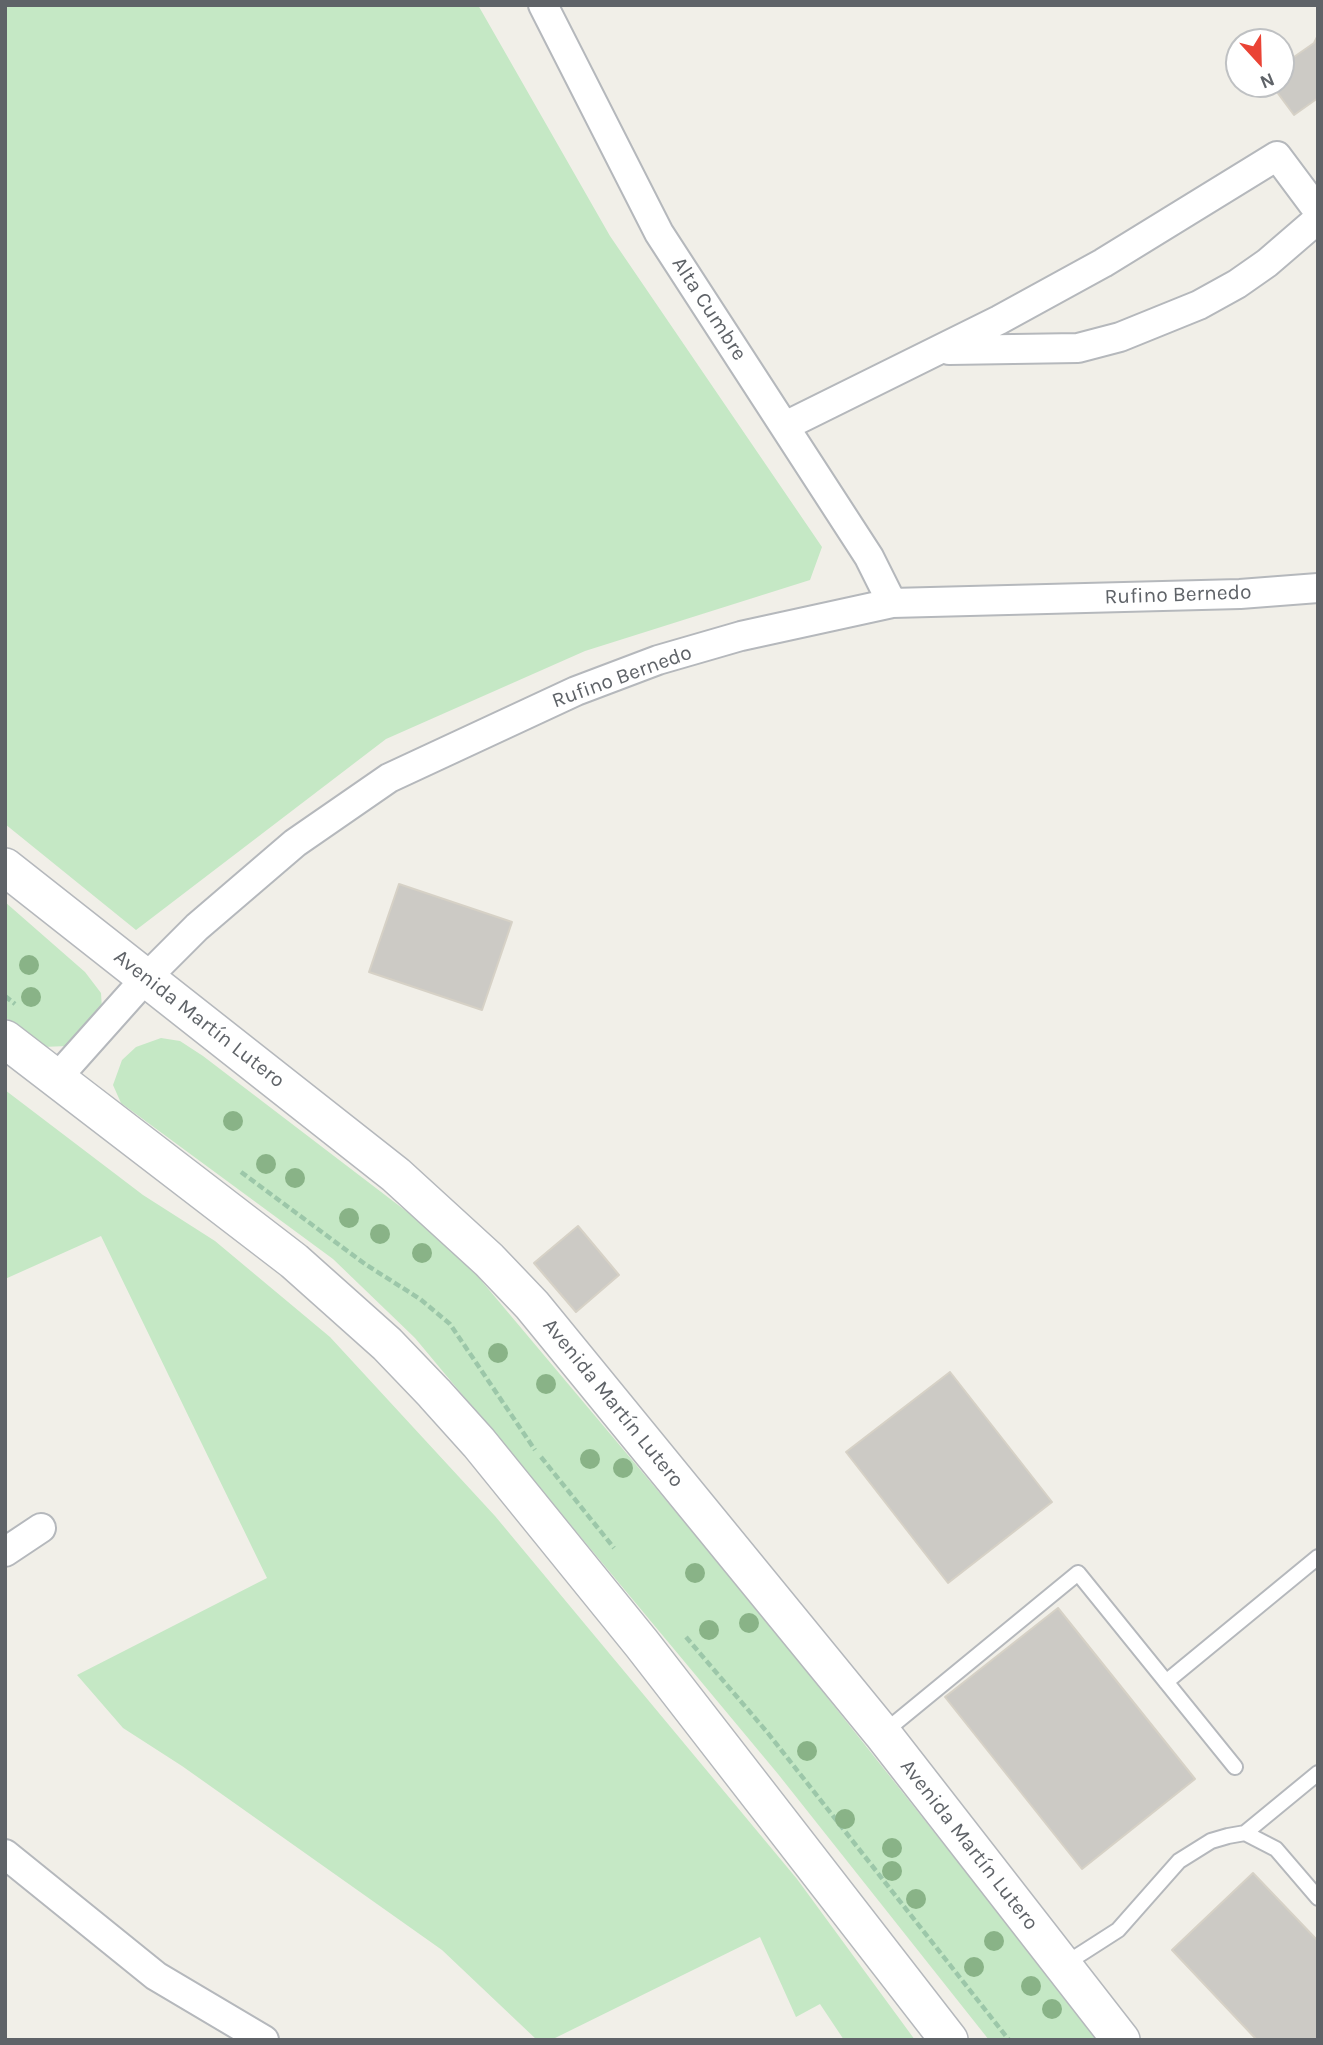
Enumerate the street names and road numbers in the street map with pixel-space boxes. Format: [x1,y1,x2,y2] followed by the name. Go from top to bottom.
[666,252,752,366] street label: Alta Cumbre
[1104,580,1252,610] street label: Rufino Bernedo
[549,640,695,714] street label: Rufino Bernedo
[109,944,289,1094] street label: Avenida Martín Lutero
[537,1314,689,1492] street label: Avenida Martín Lutero
[894,1755,1044,1935] street label: Avenida Martín Lutero

